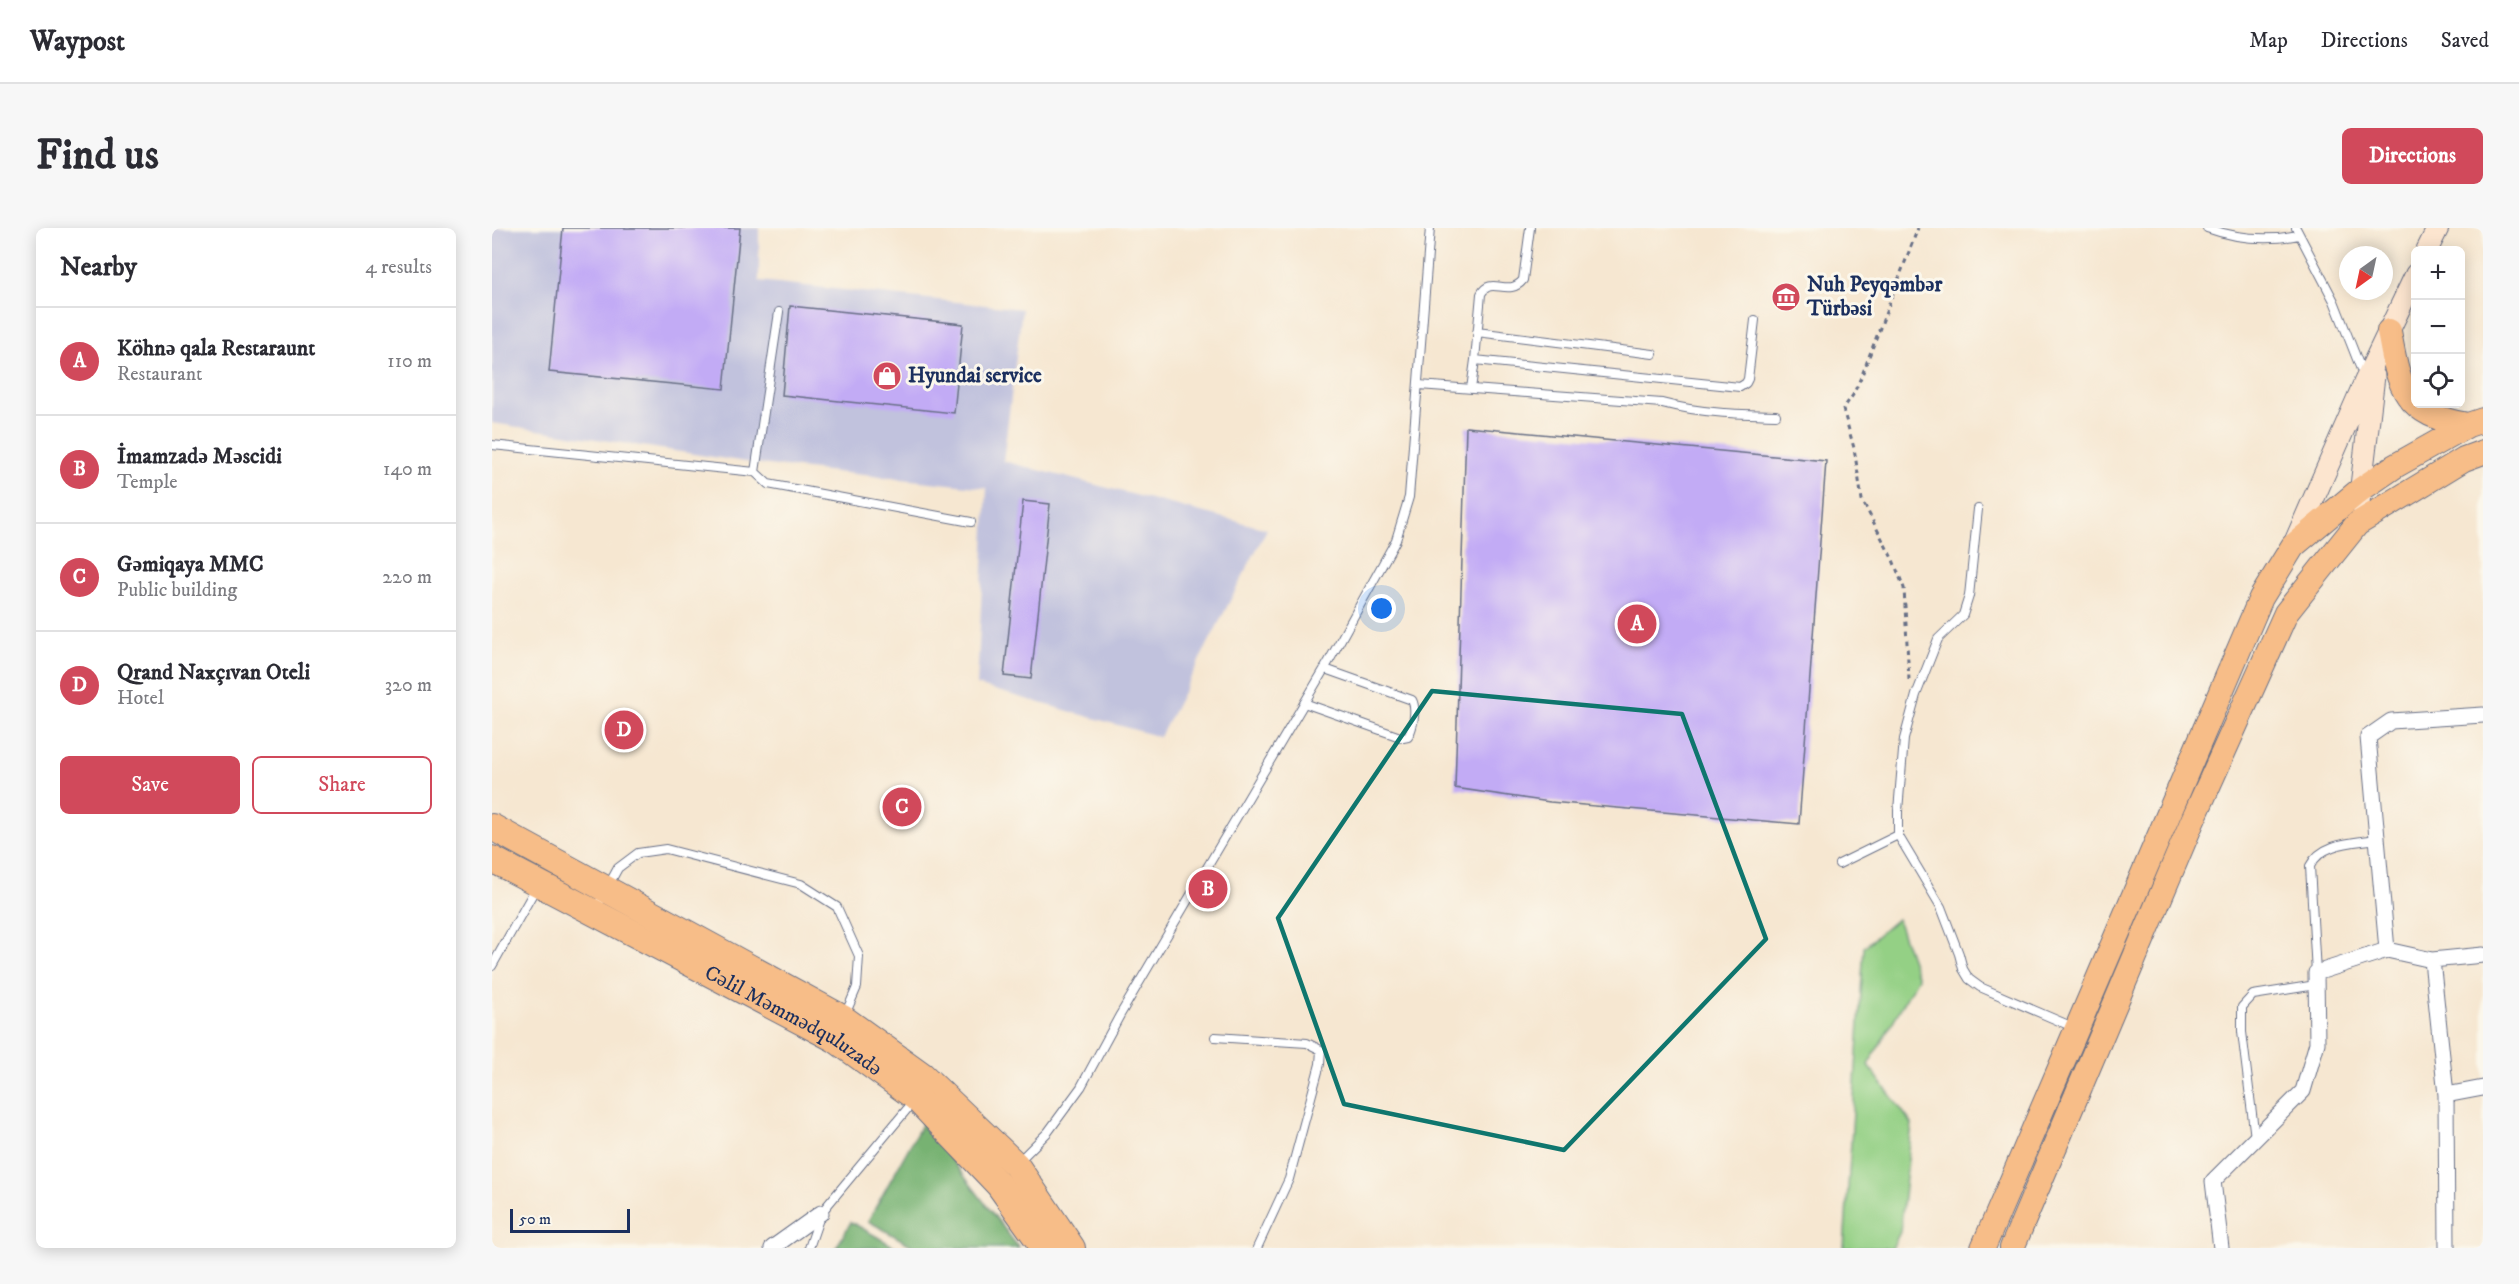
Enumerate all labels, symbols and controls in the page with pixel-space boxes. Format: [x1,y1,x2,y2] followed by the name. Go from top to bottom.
[30,24,125,59] text: Waypost
[2249,28,2288,54] text: Map
[2321,28,2408,54] text: Directions
[2441,28,2489,54] text: Saved
[2342,128,2483,184] button: Directions
[36,130,159,182] text: Find us
[2339,246,2393,300] north arrow
[2411,246,2465,408] map controls
[2411,246,2465,300] button: +
[60,251,137,284] text: Nearby
[365,255,432,280] text: 4 results
[1806,272,1943,322] place label: Nuh Peyqəmbər Türbəsi
[1770,281,1802,313] museum icon: Nuh Peyqəmbər Türbəsi
[2411,300,2465,354] button: −
[117,335,315,362] text: Köhnə qala Restaraunt
[73,349,86,374] text: A
[387,349,432,374] text: 110 m
[2411,354,2465,408] button: locate
[871,360,903,392] shop icon: Hyundai service
[117,362,202,387] text: Restaurant
[908,363,1042,389] place label: Hyundai service
[117,443,282,470] text: İmamzadə Məscidi
[73,457,86,482] text: B
[383,457,432,482] text: 140 m
[117,470,178,495] text: Temple
[117,551,264,578] text: Gəmiqaya MMC
[73,565,86,590] text: C
[382,565,432,590] text: 220 m
[117,578,237,603] text: Public building
[1367,594,1396,623] your location
[1618,602,1656,646] pin: A
[117,659,310,686] text: Qrand Naxçıvan Oteli
[72,673,87,698] text: D
[385,673,432,698] text: 320 m
[117,686,164,711] text: Hotel
[604,708,644,752] pin: D
[60,756,240,814] button: Save
[252,756,432,814] button: Share
[882,784,922,830] pin: C
[1188,866,1228,912] pin: B
[700,960,887,1082] street label: Cəlil Məmmədquluzadə
[510,1206,630,1234] scale bar
[519,1209,551,1229] text: 50 m

